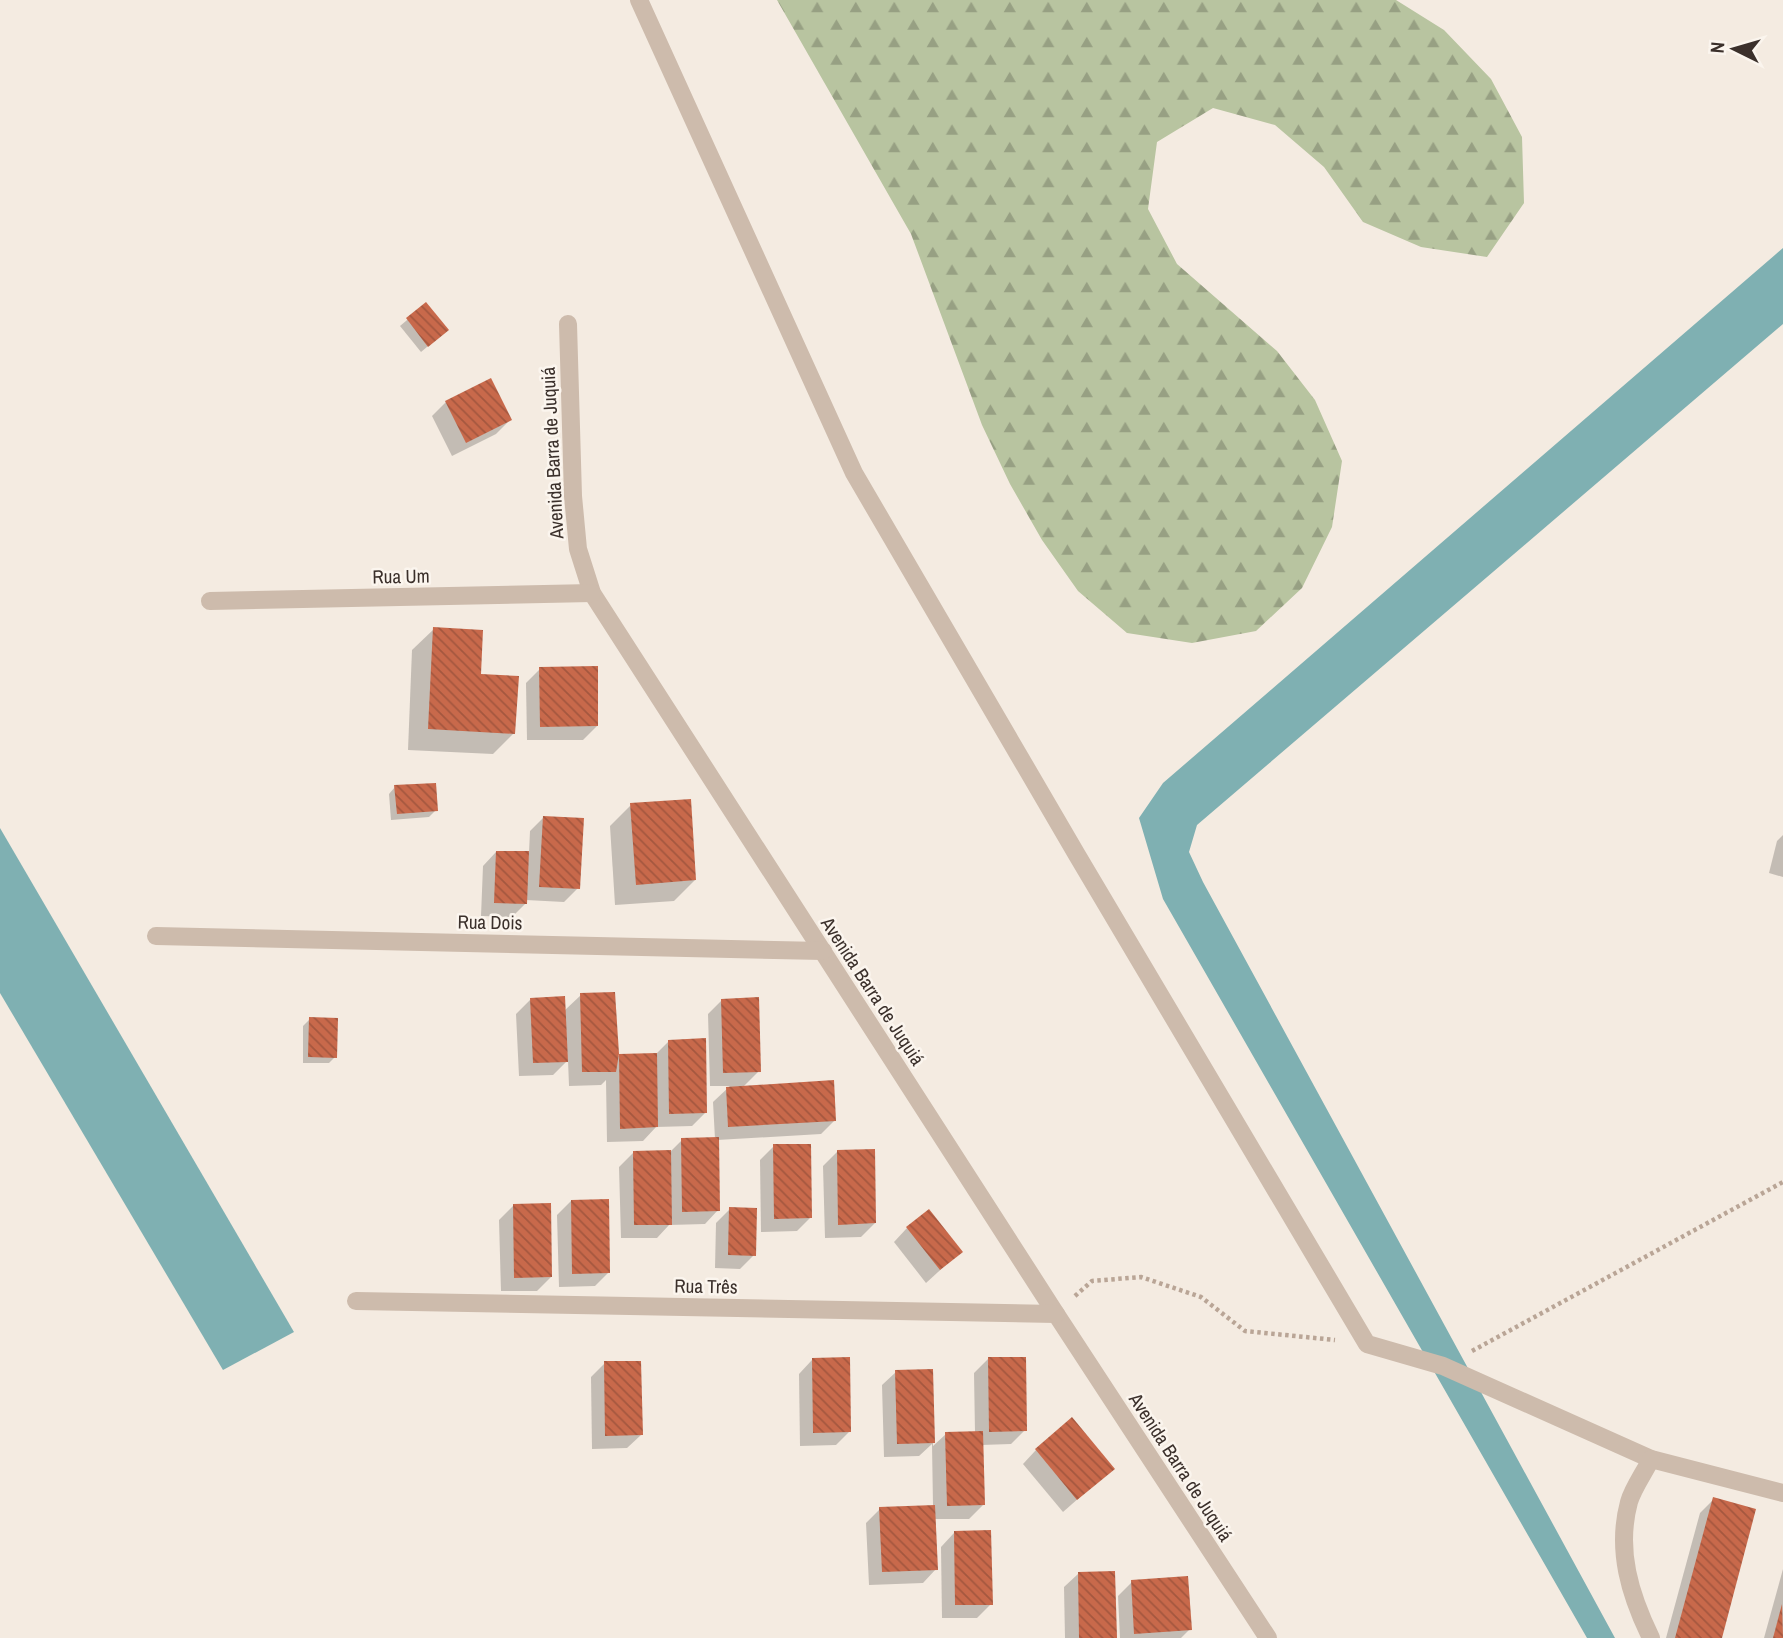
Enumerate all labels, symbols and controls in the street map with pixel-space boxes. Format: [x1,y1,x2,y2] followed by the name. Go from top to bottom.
[1699,14,1769,84] north arrow
[1704,41,1731,54] text: N
[534,366,570,541] street label: Avenida Barra de Juquiá
[372,563,430,589] street label: Rua Um
[457,908,523,936] street label: Rua Dois
[815,911,931,1071] street label: Avenida Barra de Juquiá
[674,1272,738,1300] street label: Rua Três
[1123,1387,1239,1547] street label: Avenida Barra de Juquiá

